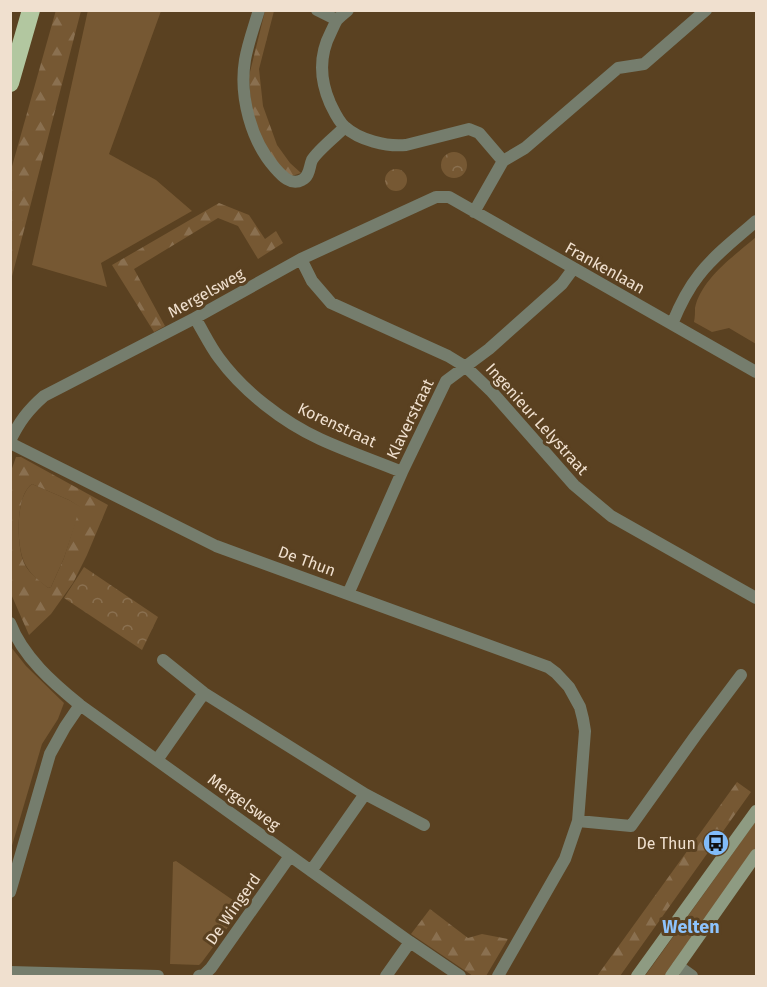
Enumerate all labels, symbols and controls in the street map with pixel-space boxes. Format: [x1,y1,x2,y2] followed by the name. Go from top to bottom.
[562,238,648,298] street label: Frankenlaan
[164,264,248,322] street label: Mergelsweg
[482,359,592,479] street label: Ingenieur Lelystraat
[382,376,438,462] street label: Klaverstraat
[295,399,379,452] street label: Korenstraat
[276,542,338,580] street label: De Thun
[204,769,284,835] street label: Mergelsweg
[701,828,731,858] bus stop icon: De Thun
[636,834,696,853] place label: De Thun
[202,870,264,948] street label: De Wingerd
[662,916,720,938] district label: Welten

